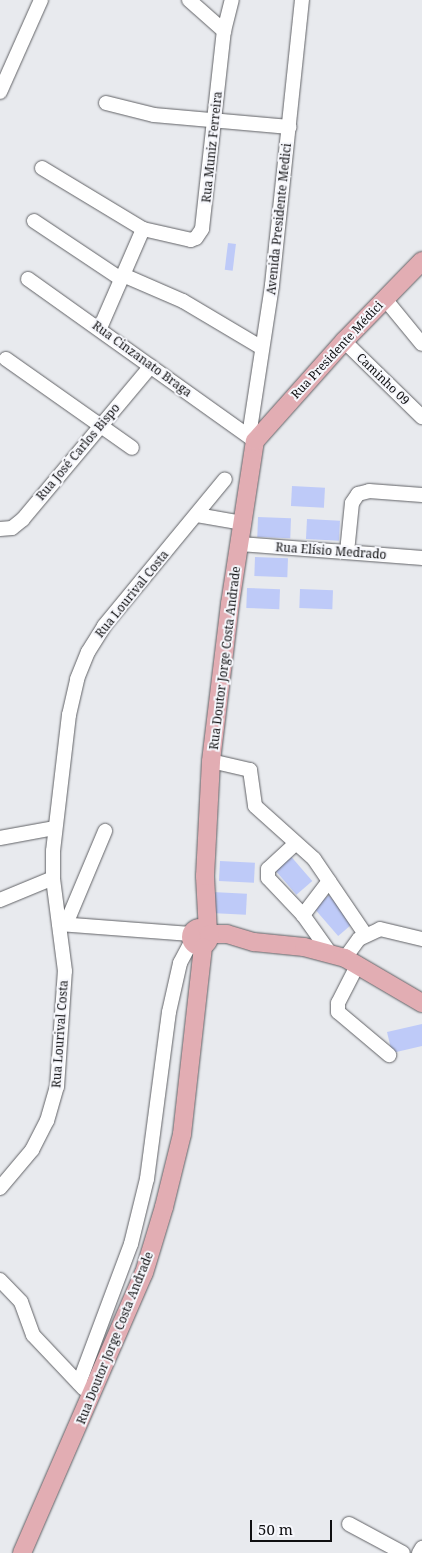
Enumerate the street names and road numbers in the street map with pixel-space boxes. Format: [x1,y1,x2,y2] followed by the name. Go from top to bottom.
[199,91,225,203] street label: Rua Muniz Ferreira
[264,142,294,296] street label: Avenida Presidente Medici
[288,298,386,402] street label: Rua Presidente Médici
[90,318,194,400] street label: Rua Cinzanato Braga
[353,350,413,408] street label: Caminho 09
[33,401,123,503] street label: Rua José Carlos Bispo
[275,540,387,562] street label: Rua Elísio Medrado
[92,547,172,641] street label: Rua Lourival Costa
[207,565,243,751] street label: Rua Doutor Jorge Costa Andrade
[49,980,71,1088] street label: Rua Lourival Costa
[74,1250,156,1426] street label: Rua Doutor Jorge Costa Andrade

